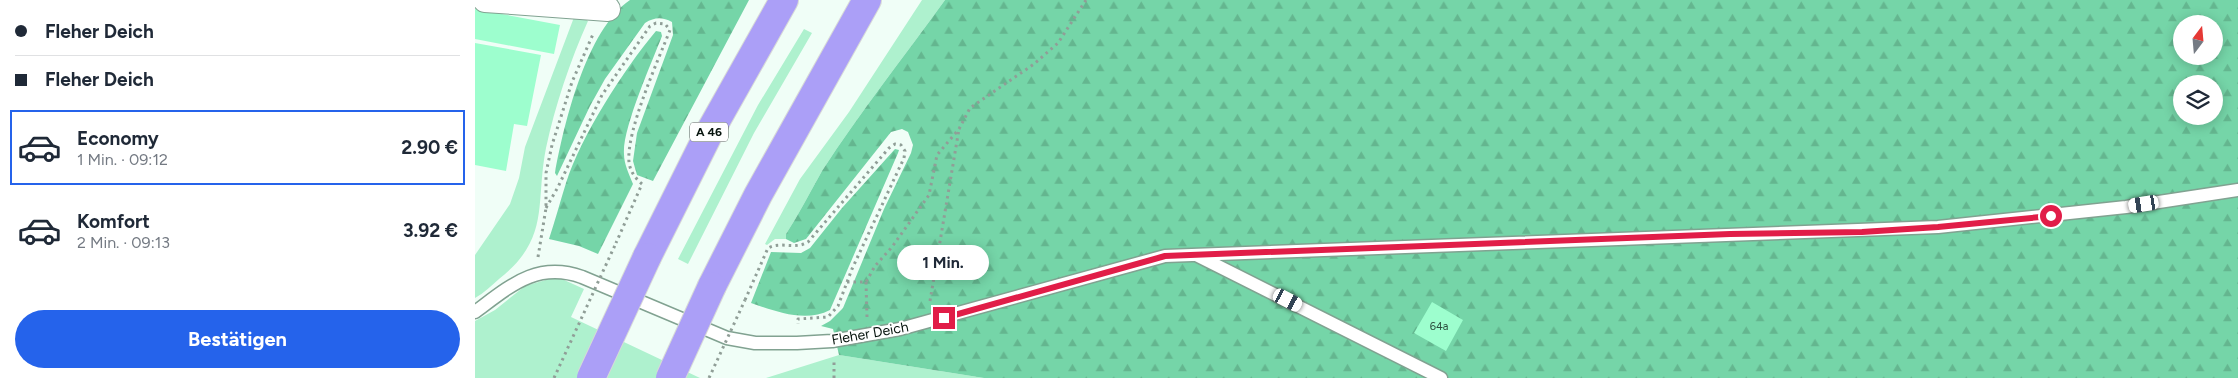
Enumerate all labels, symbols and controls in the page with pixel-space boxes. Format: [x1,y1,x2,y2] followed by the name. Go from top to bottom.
[2173,15,2223,65] north arrow
[2173,15,2223,125] map controls
[45,20,154,43] text: Fleher Deich
[45,68,154,91] text: Fleher Deich
[2173,75,2223,125] button: layers
[690,122,728,142] road number: A 46
[17,125,62,170] icon: car
[77,127,159,150] text: Economy
[401,136,458,159] text: 2.90 €
[77,150,168,169] text: 1 Min. · 09:12
[2128,194,2159,214] car
[2040,205,2062,227] route start
[17,208,62,253] icon: car
[77,210,150,233] text: Komfort
[403,219,458,242] text: 3.92 €
[77,233,170,252] text: 2 Min. · 09:13
[898,246,990,280] callout: 1 Min.
[922,253,964,272] text: 1 Min.
[1271,287,1304,313] car
[933,307,955,329] route end
[15,310,460,368] button: Bestätigen
[830,318,910,349] street label: Fleher Deich
[1430,320,1448,333] house number: 64a

